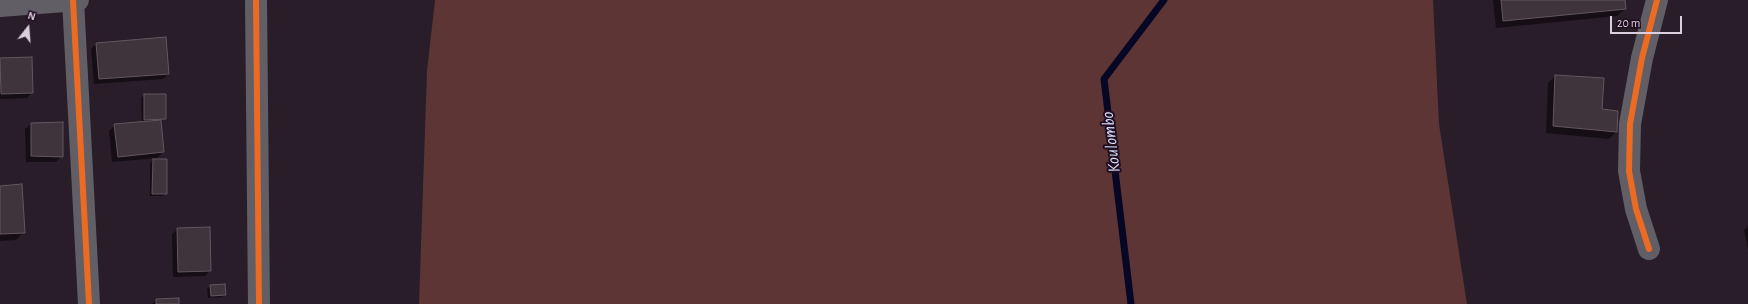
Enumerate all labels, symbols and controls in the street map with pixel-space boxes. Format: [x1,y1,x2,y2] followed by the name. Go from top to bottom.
[8,8,48,48] north arrow
[1612,8,1684,34] scale bar
[26,10,37,22] text: N
[1617,17,1640,29] text: 20 m
[1097,110,1125,174] water label: Koulombo

